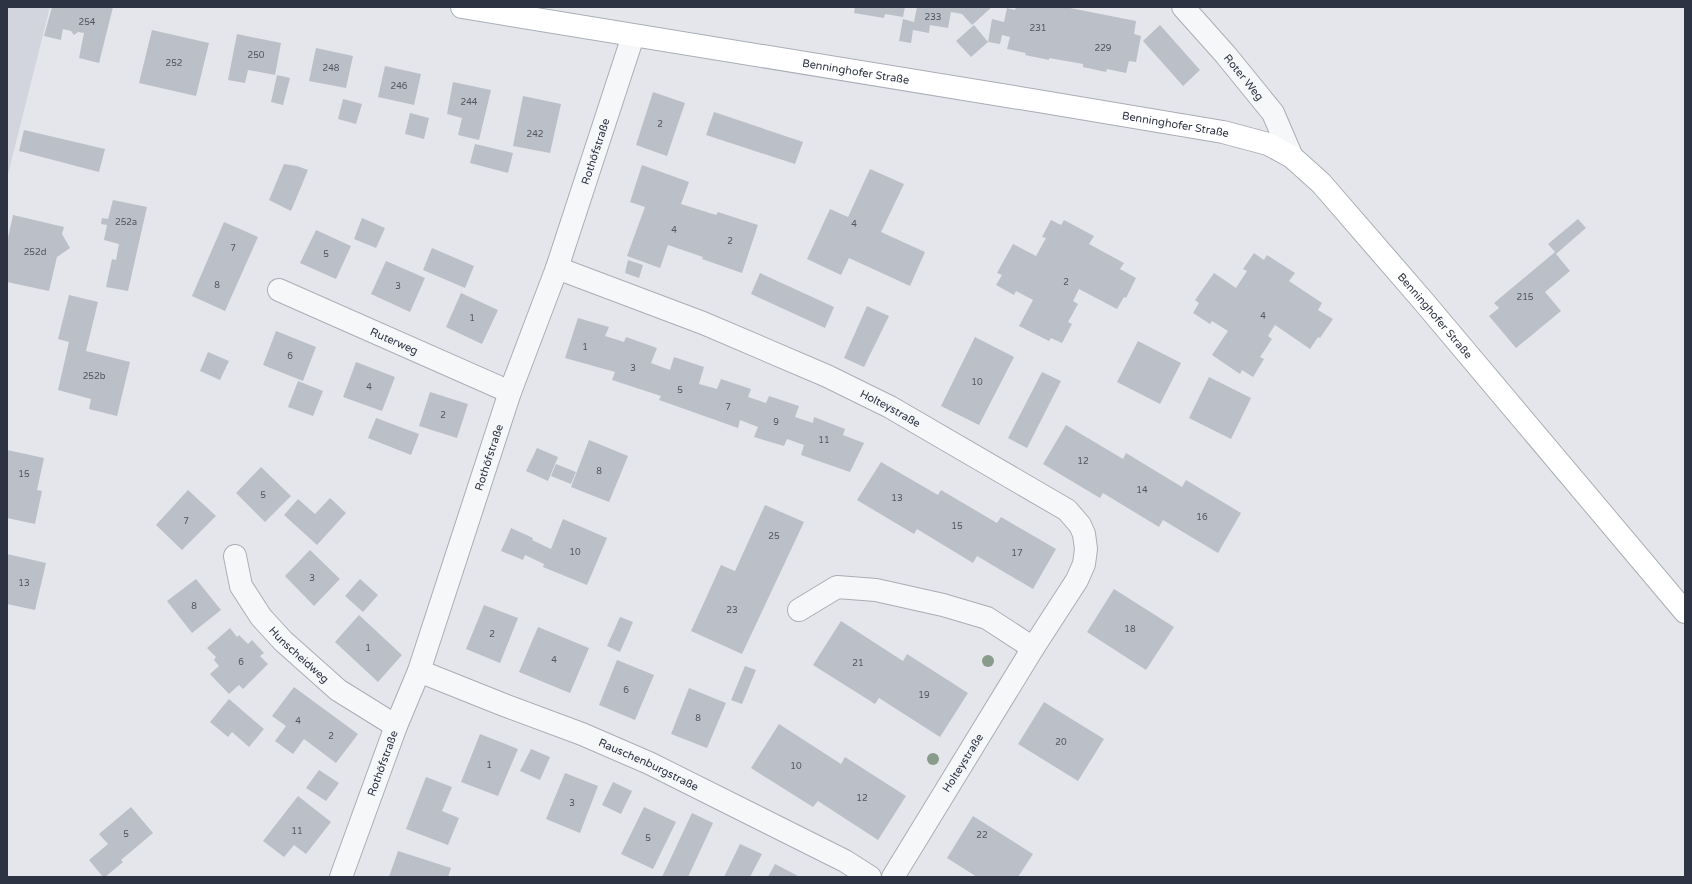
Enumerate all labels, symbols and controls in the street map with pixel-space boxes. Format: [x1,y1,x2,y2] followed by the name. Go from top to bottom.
[925,12,941,23] house number: 233
[79,17,96,28] house number: 254
[1030,23,1046,34] house number: 231
[1095,43,1112,54] house number: 229
[248,50,265,61] house number: 250
[1221,52,1267,103] street label: Roter Weg
[801,56,910,86] street label: Benninghofer Straße
[166,58,182,69] house number: 252
[323,63,340,74] house number: 248
[391,81,408,92] house number: 246
[461,97,478,108] house number: 244
[1121,109,1230,140] street label: Benninghofer Straße
[578,117,612,186] street label: Rothöfstraße
[657,119,663,130] house number: 2
[527,129,543,140] house number: 242
[115,217,137,228] house number: 252a
[851,219,857,230] house number: 4
[671,225,677,236] house number: 4
[727,236,733,247] house number: 2
[230,243,236,254] house number: 7
[24,247,46,258] house number: 252d
[323,249,329,260] house number: 5
[1395,270,1475,361] street label: Benninghofer Straße
[1063,277,1069,288] house number: 2
[214,280,220,291] house number: 8
[395,281,401,292] house number: 3
[1517,292,1534,303] house number: 215
[1260,311,1266,322] house number: 4
[469,313,475,324] house number: 1
[368,325,420,357] street label: Ruterweg
[582,342,588,353] house number: 1
[287,351,293,362] house number: 6
[630,363,636,374] house number: 3
[83,371,106,382] house number: 252b
[971,377,983,388] house number: 10
[366,382,372,393] house number: 4
[677,385,683,396] house number: 5
[858,387,923,430] street label: Holteystraße
[725,402,731,413] house number: 7
[440,410,446,421] house number: 2
[773,417,779,428] house number: 9
[472,423,506,492] street label: Rothöfstraße
[818,435,830,446] house number: 11
[1077,456,1089,467] house number: 12
[596,466,602,477] house number: 8
[18,469,30,480] house number: 15
[1136,485,1148,496] house number: 14
[260,490,266,501] house number: 5
[891,493,903,504] house number: 13
[1196,512,1208,523] house number: 16
[183,516,189,527] house number: 7
[951,521,963,532] house number: 15
[768,531,780,542] house number: 25
[569,547,581,558] house number: 10
[1011,548,1023,559] house number: 17
[309,573,315,584] house number: 3
[18,578,30,589] house number: 13
[191,601,197,612] house number: 8
[726,605,738,616] house number: 23
[266,624,332,686] street label: Hunscheidweg
[1124,624,1136,635] house number: 18
[489,629,495,640] house number: 2
[365,643,371,654] house number: 1
[551,655,557,666] house number: 4
[238,657,244,668] house number: 6
[852,658,864,669] house number: 21
[623,685,629,696] house number: 6
[918,690,930,701] house number: 19
[695,713,701,724] house number: 8
[295,716,301,727] house number: 4
[364,729,400,798] street label: Rothöfstraße
[328,731,334,742] house number: 2
[940,731,986,795] street label: Holteystraße
[597,735,701,793] street label: Rauschenburgstraße
[1055,737,1067,748] house number: 20
[486,760,492,771] house number: 1
[790,761,802,772] house number: 10
[856,793,868,804] house number: 12
[569,798,575,809] house number: 3
[291,826,303,837] house number: 11
[123,829,129,840] house number: 5
[976,830,988,841] house number: 22
[645,833,651,844] house number: 5

